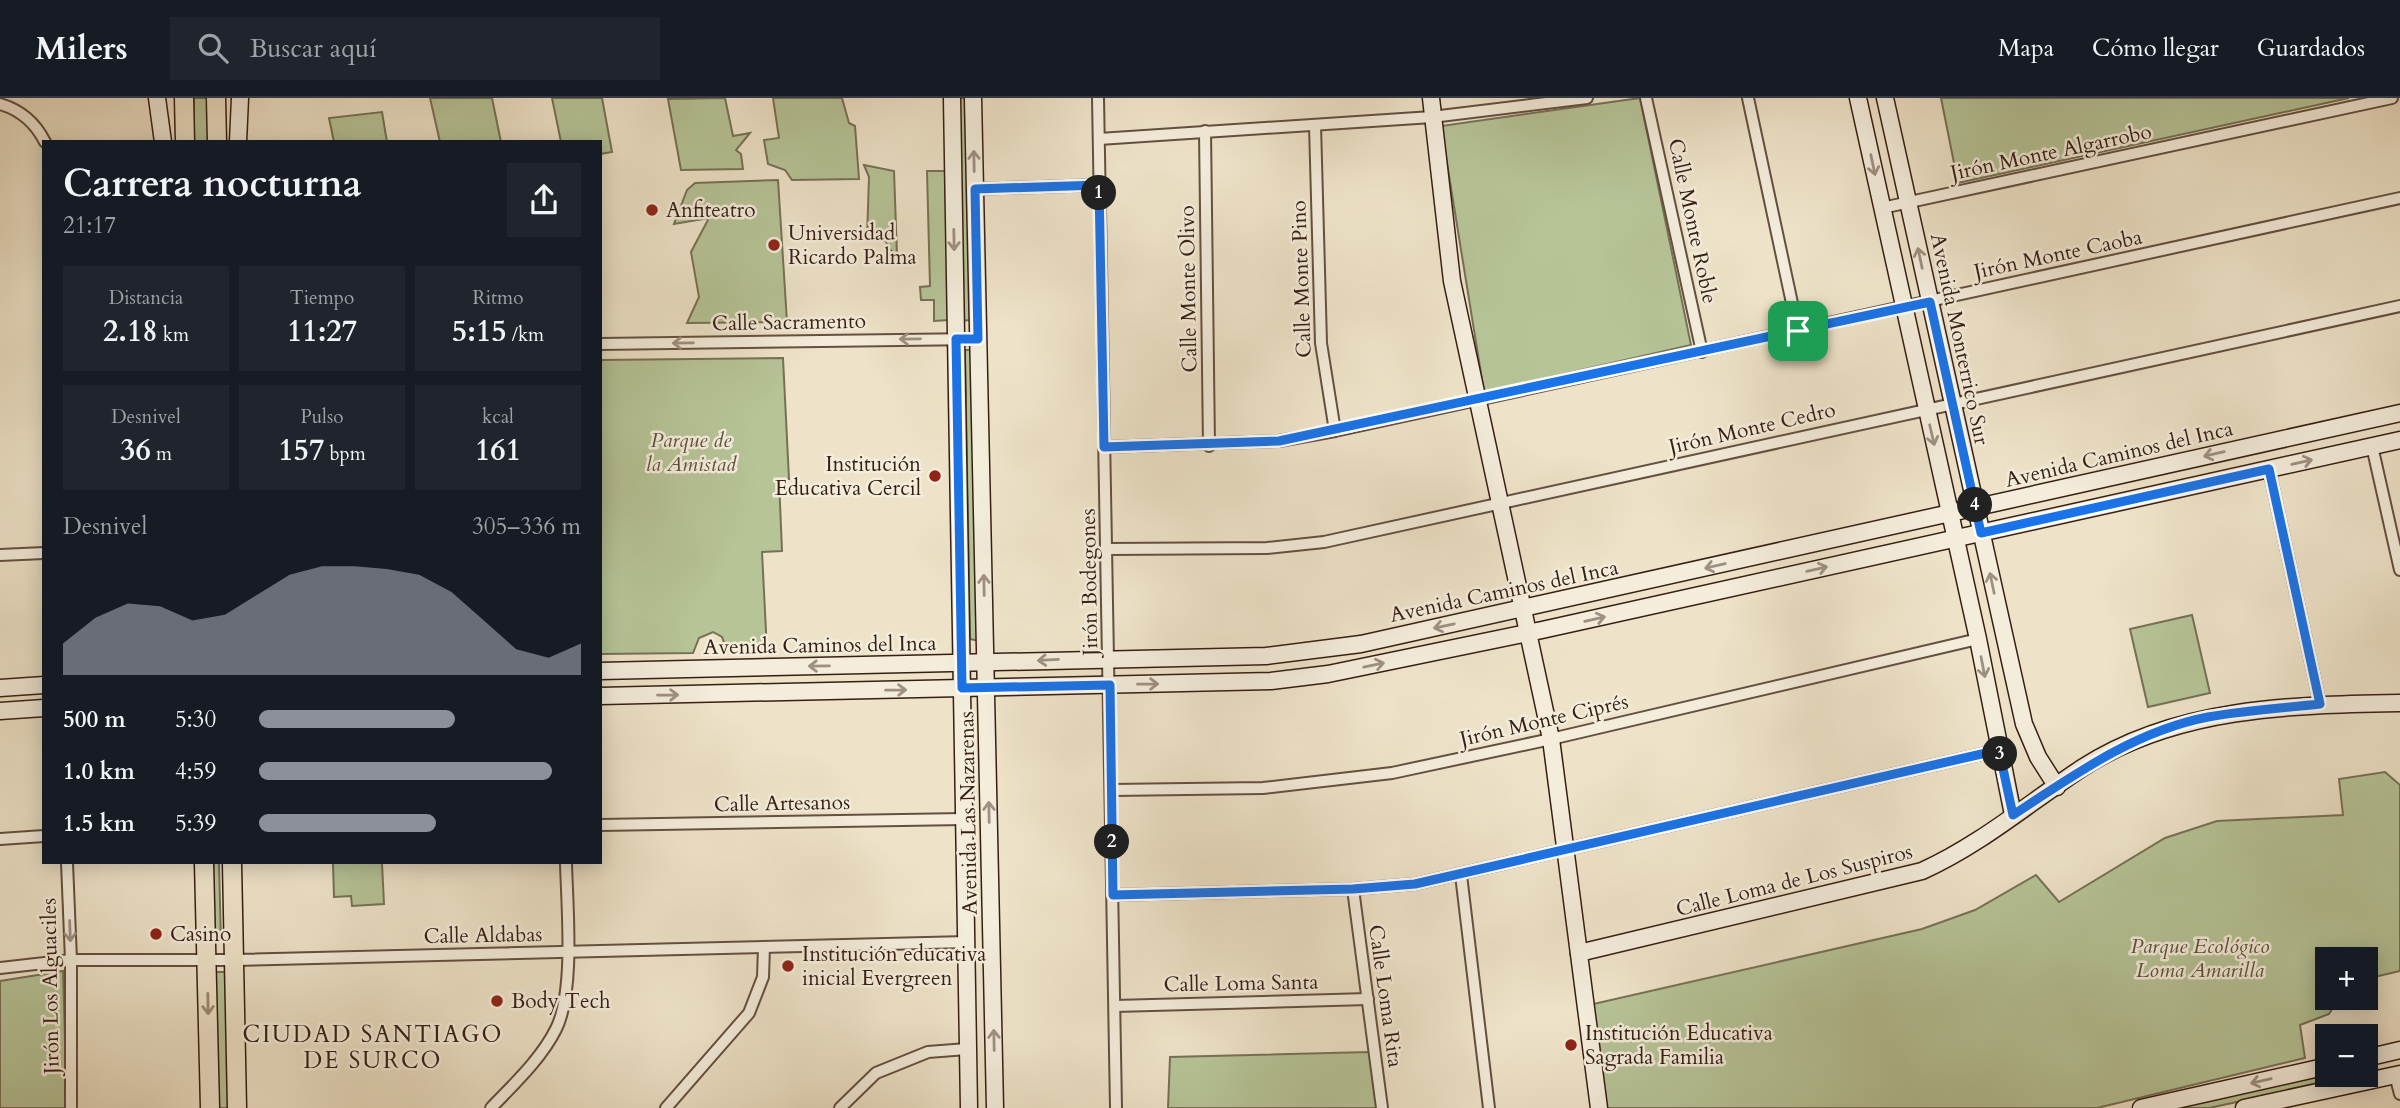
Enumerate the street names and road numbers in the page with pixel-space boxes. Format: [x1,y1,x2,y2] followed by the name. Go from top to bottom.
[1945,117,2154,189] street label: Jirón Monte Algarrobo
[1661,136,1724,306] street label: Calle Monte Roble
[1284,200,1319,358] street label: Calle Monte Pino
[1173,205,1204,373] street label: Calle Monte Olivo
[1968,222,2145,287] street label: Jirón Monte Caoba
[1923,231,1996,448] street label: Avenida Monterrico Sur
[712,307,866,338] street label: Calle Sacramento
[1663,395,1838,462] street label: Jirón Monte Cedro
[2002,414,2236,495] street label: Avenida Caminos del Inca
[1074,508,1105,659] street label: Jirón Bodegones
[1387,553,1621,630] street label: Avenida Caminos del Inca
[703,629,937,662] street label: Avenida Caminos del Inca
[1454,687,1631,755] street label: Jirón Monte Ciprés
[952,711,985,915] street label: Avenida Las Nazarenas
[714,788,850,819] street label: Calle Artesanos
[1673,837,1915,924] street label: Calle Loma de Los Suspiros
[34,898,67,1077] street label: Jirón Los Alguaciles
[423,920,543,951] street label: Calle Aldabas
[1361,923,1410,1069] street label: Calle Loma Rita
[1163,968,1319,999] street label: Calle Loma Santa

